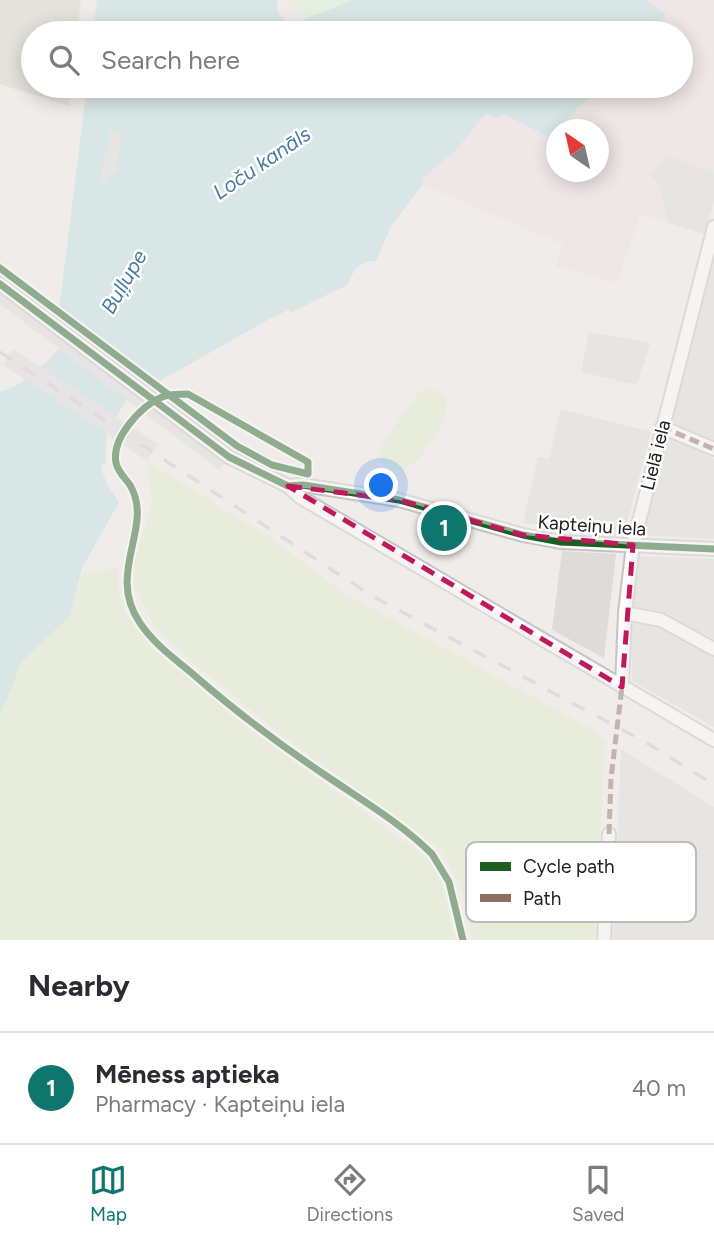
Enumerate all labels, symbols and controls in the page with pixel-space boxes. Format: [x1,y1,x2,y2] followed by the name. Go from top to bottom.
[21,21,693,98] search box
[45,41,83,79] icon: search
[101,44,240,76] text: Search here
[546,119,609,182] north arrow
[208,121,315,204] water label: Loču kanāls
[95,245,152,318] water label: Buļļupe
[636,417,675,493] street label: Lielā iela
[364,468,398,502] your location
[421,502,467,554] pin: 1
[537,510,647,541] street label: Kapteiņu iela
[466,842,696,922] legend
[523,855,615,878] text: Cycle path
[523,887,561,910] text: Path
[28,967,130,1004] text: Nearby
[95,1058,280,1090] text: Mēness aptieka
[46,1074,56,1102] text: 1
[632,1074,686,1102] text: 40 m
[95,1090,345,1118] text: Pharmacy · Kapteiņu iela
[89,1161,127,1226] tab: Map
[306,1161,393,1226] tab: Directions
[572,1161,624,1226] tab: Saved

